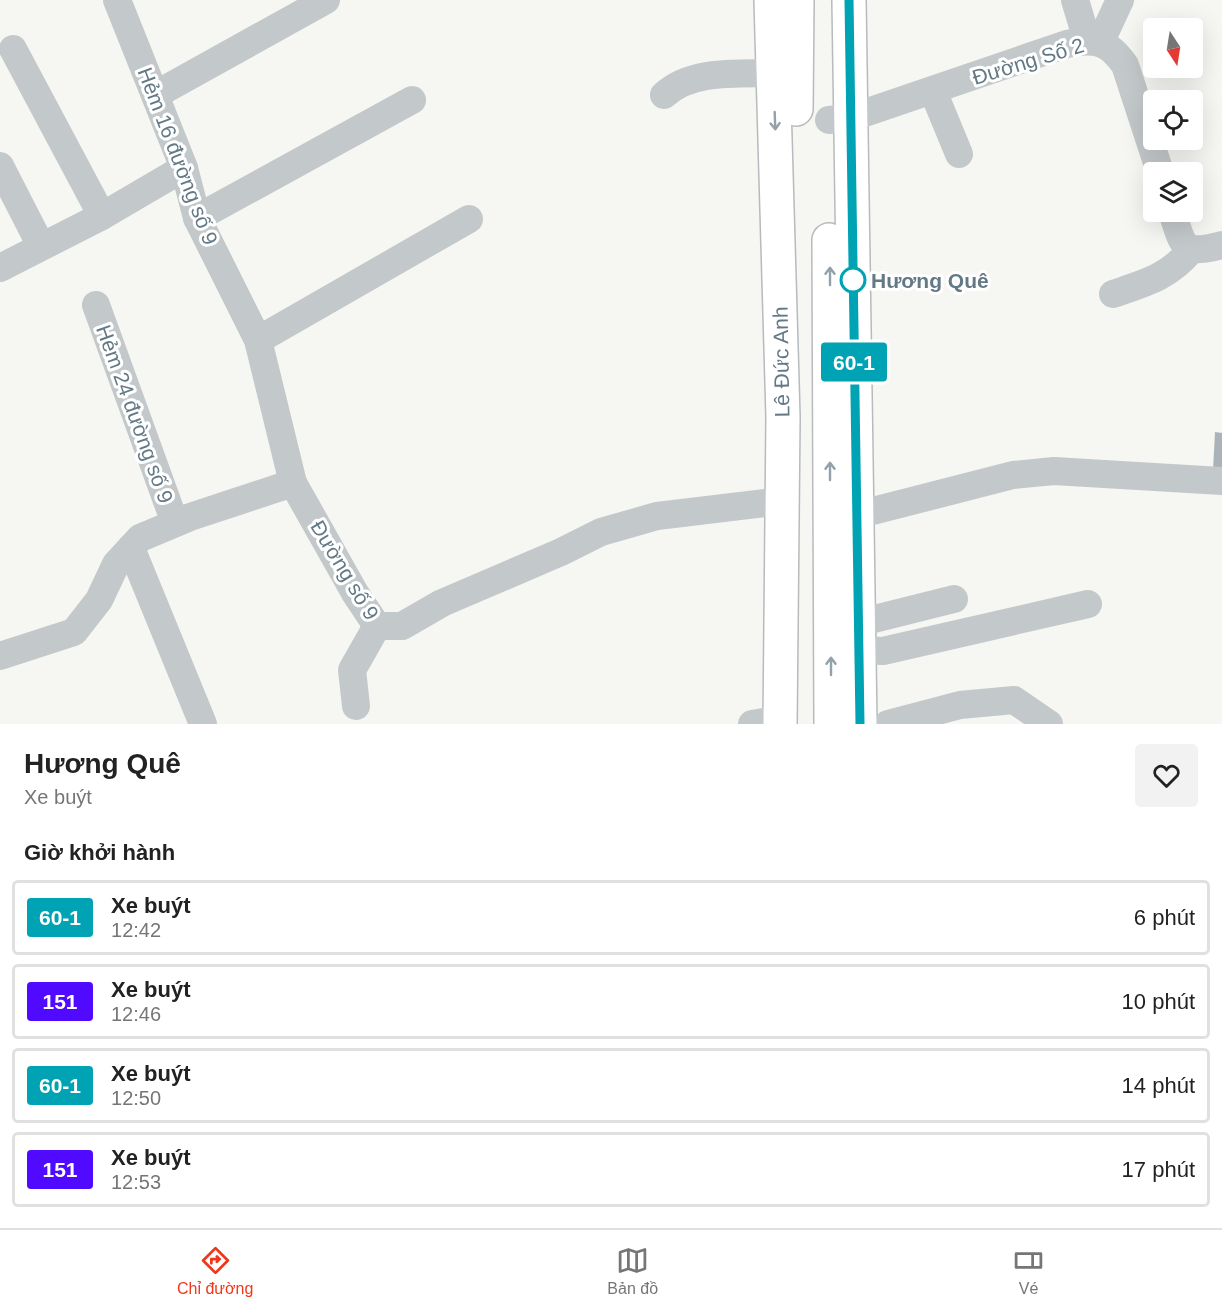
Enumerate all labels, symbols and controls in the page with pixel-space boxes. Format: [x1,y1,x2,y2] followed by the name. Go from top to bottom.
[1143,18,1203,78] north arrow
[1143,18,1203,222] map controls
[969,33,1087,89] street label: Đường Số 2
[134,64,222,248] street label: Hẻm 16 đường số 9
[1143,90,1203,150] button: locate
[769,111,780,131] one-way arrow
[1143,162,1203,222] button: layers
[824,266,835,286] one-way arrow
[840,267,866,293] marker: Hương Quê
[871,269,989,292] place label: Hương Quê
[769,306,793,418] street label: Lê Đức Anh
[92,322,178,506] street label: Hẻm 24 đường số 9
[812,342,896,382] line badge: 60-1
[833,351,875,374] text: 60-1
[824,461,836,481] one-way arrow
[306,516,384,624] street label: Đường số 9
[825,656,837,676] one-way arrow
[1135,744,1198,807] button: heart
[24,748,181,779] text: Hương Quê
[24,786,92,808] text: Xe buýt
[24,840,175,865] text: Giờ khởi hành
[111,893,191,918] text: Xe buýt
[1134,905,1195,930] text: 6 phút
[39,906,81,929] text: 60-1
[111,919,161,941] text: 12:42
[111,977,190,1002] text: Xe buýt
[1122,989,1195,1014] text: 10 phút
[42,990,78,1013] text: 151
[111,1003,161,1025] text: 12:46
[111,1061,191,1086] text: Xe buýt
[1122,1073,1195,1098] text: 14 phút
[39,1074,81,1097] text: 60-1
[111,1087,161,1109] text: 12:50
[111,1145,190,1170] text: Xe buýt
[1122,1157,1195,1182] text: 17 phút
[42,1158,78,1181] text: 151
[111,1171,161,1193] text: 12:53
[177,1244,253,1298] tab: Chỉ đường
[607,1244,658,1298] tab: Bản đồ
[1012,1244,1045,1298] tab: Vé

